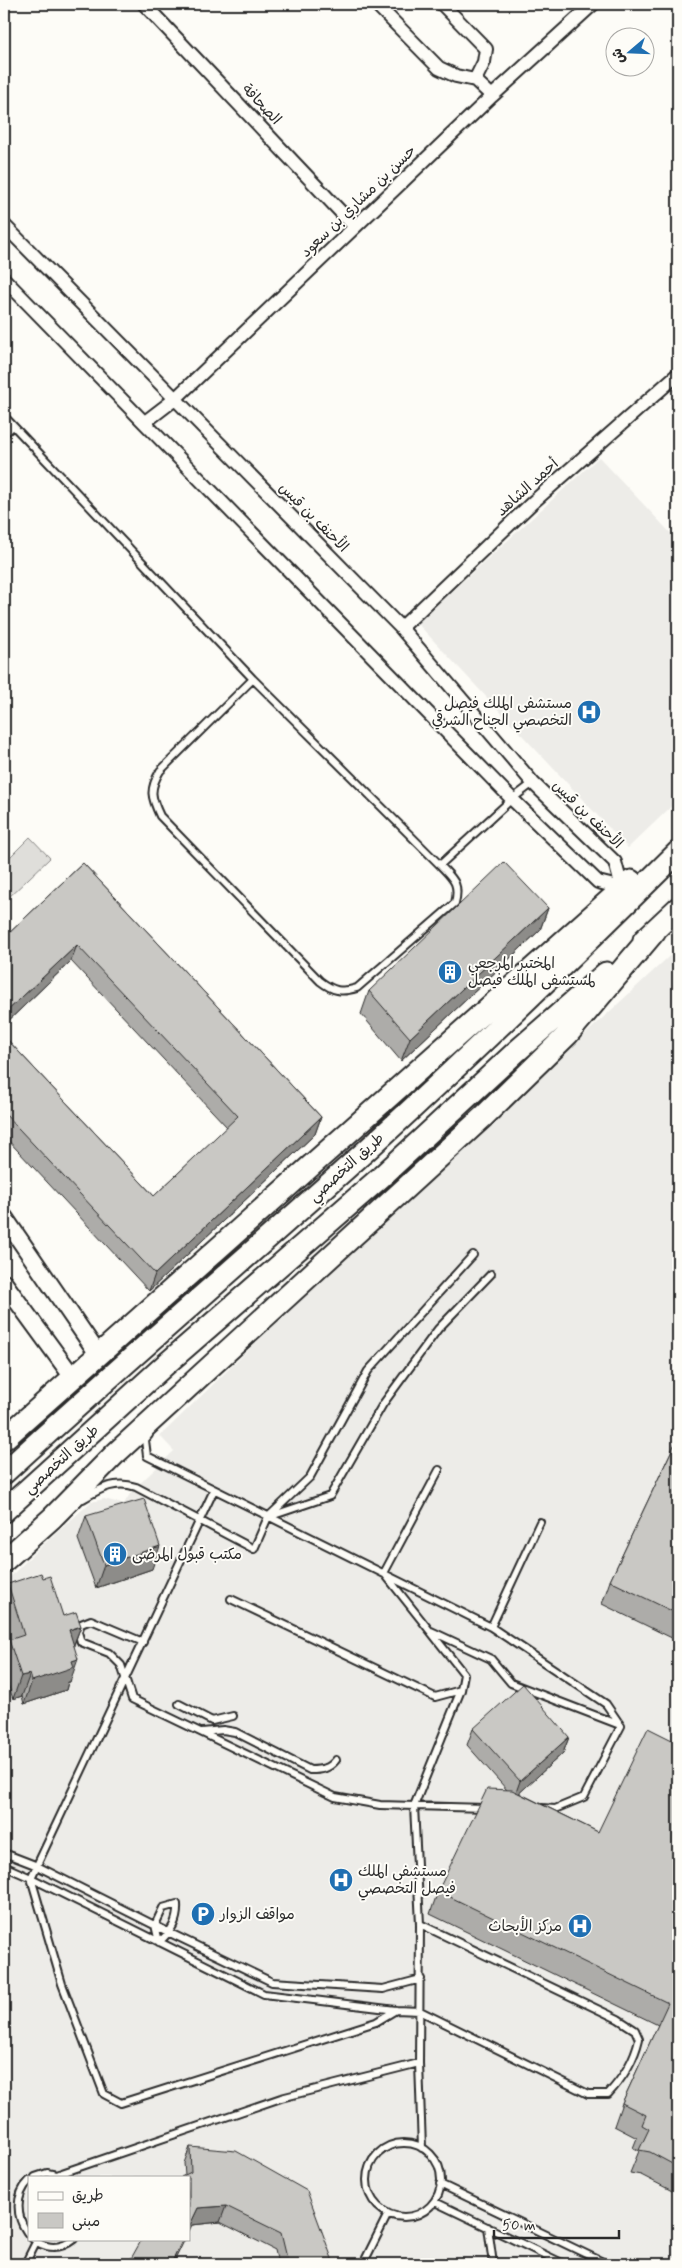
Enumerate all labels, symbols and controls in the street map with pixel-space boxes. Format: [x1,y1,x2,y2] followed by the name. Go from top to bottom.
[604,28,654,78] north arrow
[608,46,630,66] text: ش
[237,80,285,129] street label: الصحافة
[296,141,421,262] street label: حسن بن مشاري بن سعود
[492,454,563,521] street label: أحمد الشاهد
[274,478,353,557] street label: الأحنف بن قيس
[432,694,572,733] place label: مستشفى الملك فيصل التخصصي الجناح الشرقي
[576,699,602,725] hospital icon: مستشفى الملك فيصل التخصصي الجناح الشرقي
[548,775,628,854] street label: الأحنف بن قيس
[468,954,596,991] place label: المختبر المرجعي لمستشفى الملك فيصل
[437,959,463,985] building icon: المختبر المرجعي لمستشفى الملك فيصل
[305,1129,390,1208] street label: طريق التخصصي
[20,1421,105,1500] street label: طريق التخصصي
[102,1541,128,1567] building icon: مكتب قبول المرضى
[132,1545,242,1565] place label: مكتب قبول المرضى
[358,1862,456,1901] place label: مستشفى الملك فيصل التخصصي
[328,1867,354,1893] hospital icon: مستشفى الملك فيصل التخصصي
[190,1901,216,1927] parking icon: مواقف الزوار
[219,1905,295,1925] place label: مواقف الزوار
[567,1913,593,1939] hospital icon: مركز الأبحاث
[488,1916,562,1937] place label: مركز الأبحاث
[28,2176,190,2240] legend
[72,2186,104,2206] text: طريق
[494,2208,620,2240] scale bar
[72,2212,100,2232] text: مبنى
[502,2216,536,2236] text: 50 m

